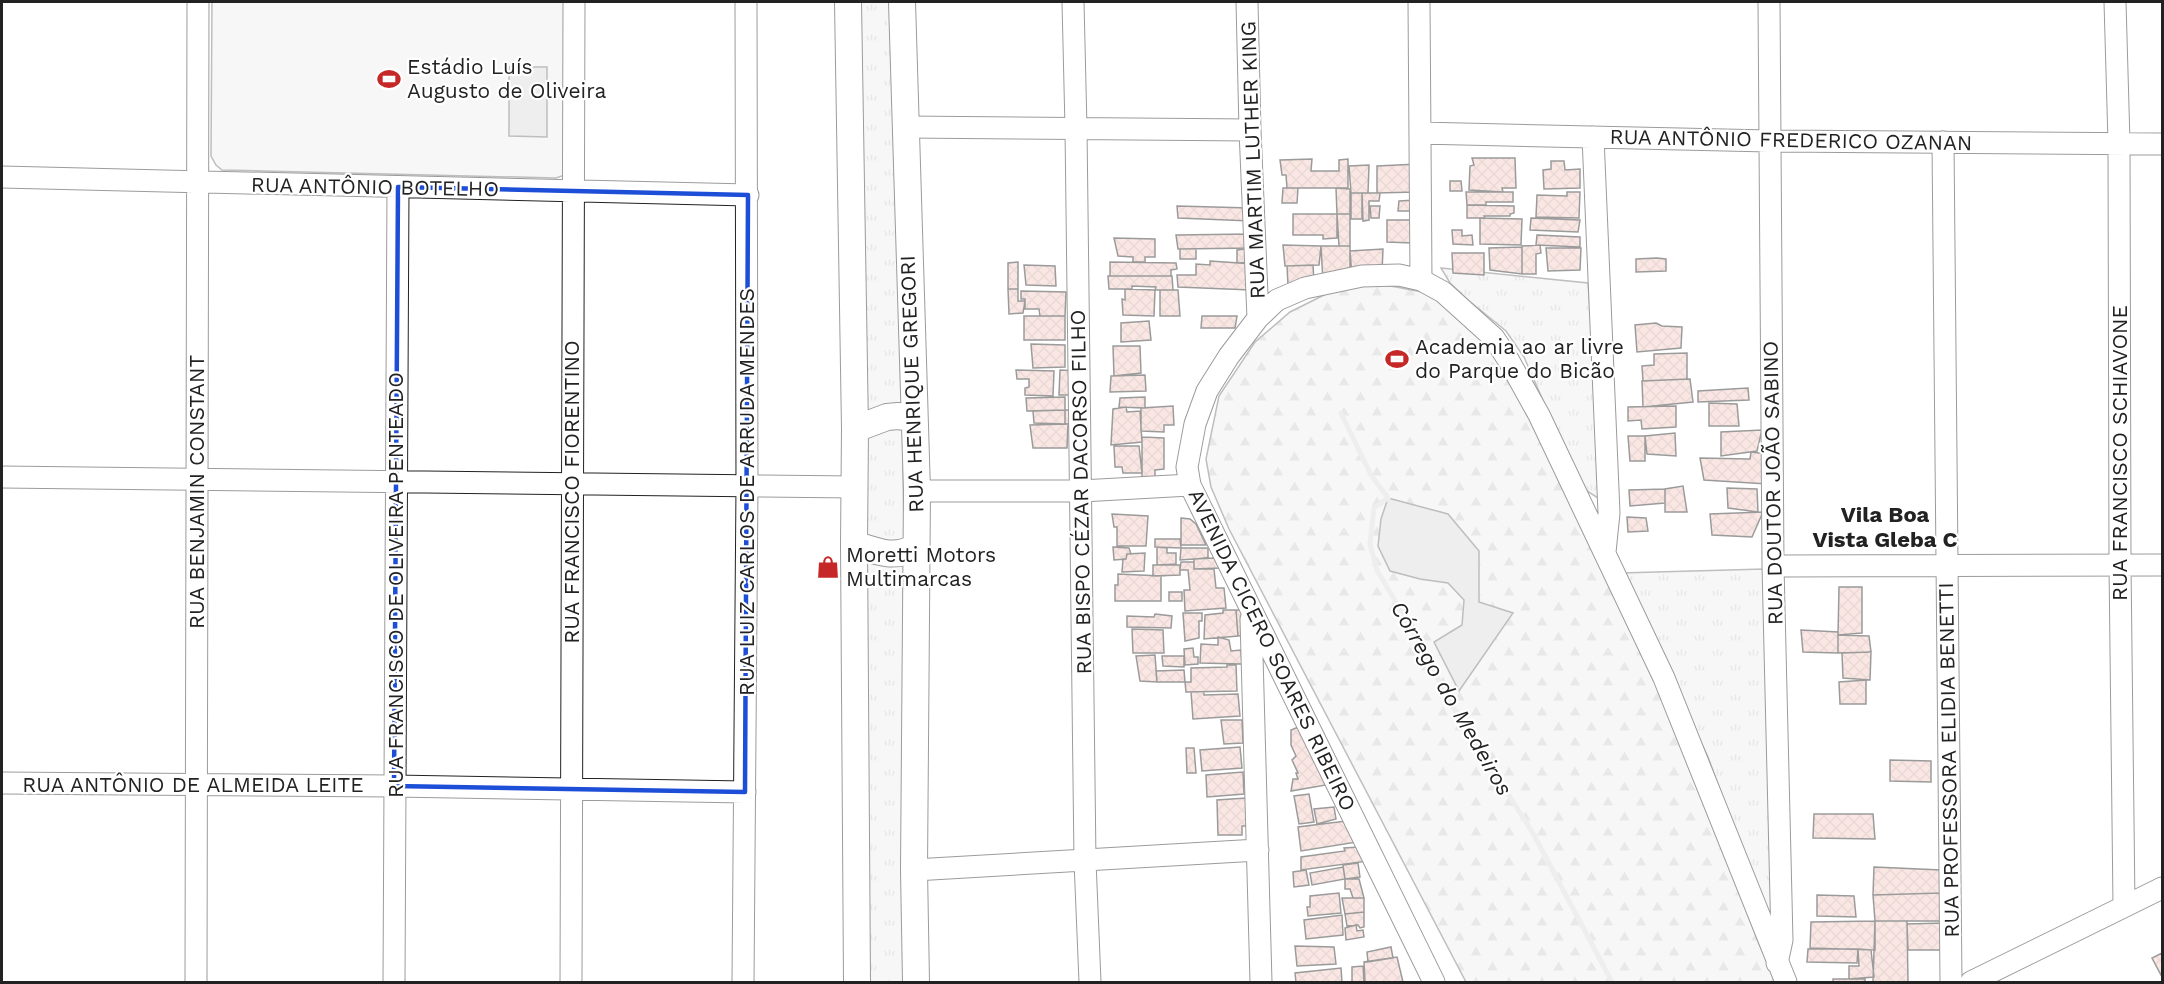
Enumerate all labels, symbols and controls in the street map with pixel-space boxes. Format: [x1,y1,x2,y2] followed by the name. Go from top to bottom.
[1235,21,1270,299] street label: RUA MARTIM LUTHER KING
[407,54,606,103] place label: Estádio Luís Augusto de Oliveira
[376,66,402,92] sports icon: Estádio Luís Augusto de Oliveira
[1609,124,1973,155] street label: RUA ANTÔNIO FREDERICO OZANAN
[251,172,499,201] street label: RUA ANTÔNIO BOTELHO
[895,255,928,513] street label: RUA HENRIQUE GREGORI
[734,288,759,696] street label: RUA LUIZ CARLOS DE ARRUDA MENDES
[2107,305,2132,601] street label: RUA FRANCISCO SCHIAVONE
[1065,309,1096,675] street label: RUA BISPO CÉZAR DACORSO FILHO
[1415,334,1624,383] place label: Academia ao ar livre do Parque do Bicão
[559,340,584,644] street label: RUA FRANCISCO FIORENTINO
[1758,341,1787,625] street label: RUA DOUTOR JOÃO SABINO
[1384,346,1410,372] sports icon: Academia ao ar livre do Parque do Bicão
[184,355,209,629] street label: RUA BENJAMIN CONSTANT
[383,372,408,798] street label: RUA FRANCISCO DE OLIVEIRA PENTEADO
[1183,485,1361,815] street label: AVENIDA CICERO SOARES RIBEIRO
[1812,502,1958,552] district label: Vila Boa Vista Gleba C
[846,542,996,591] place label: Moretti Motors Multimarcas
[815,554,841,580] shop icon: Moretti Motors Multimarcas
[1933,582,1964,938] street label: RUA PROFESSORA ELIDIA BENETTI
[1386,597,1517,800] water label: Córrego do Medeiros
[22,772,364,797] street label: RUA ANTÔNIO DE ALMEIDA LEITE

